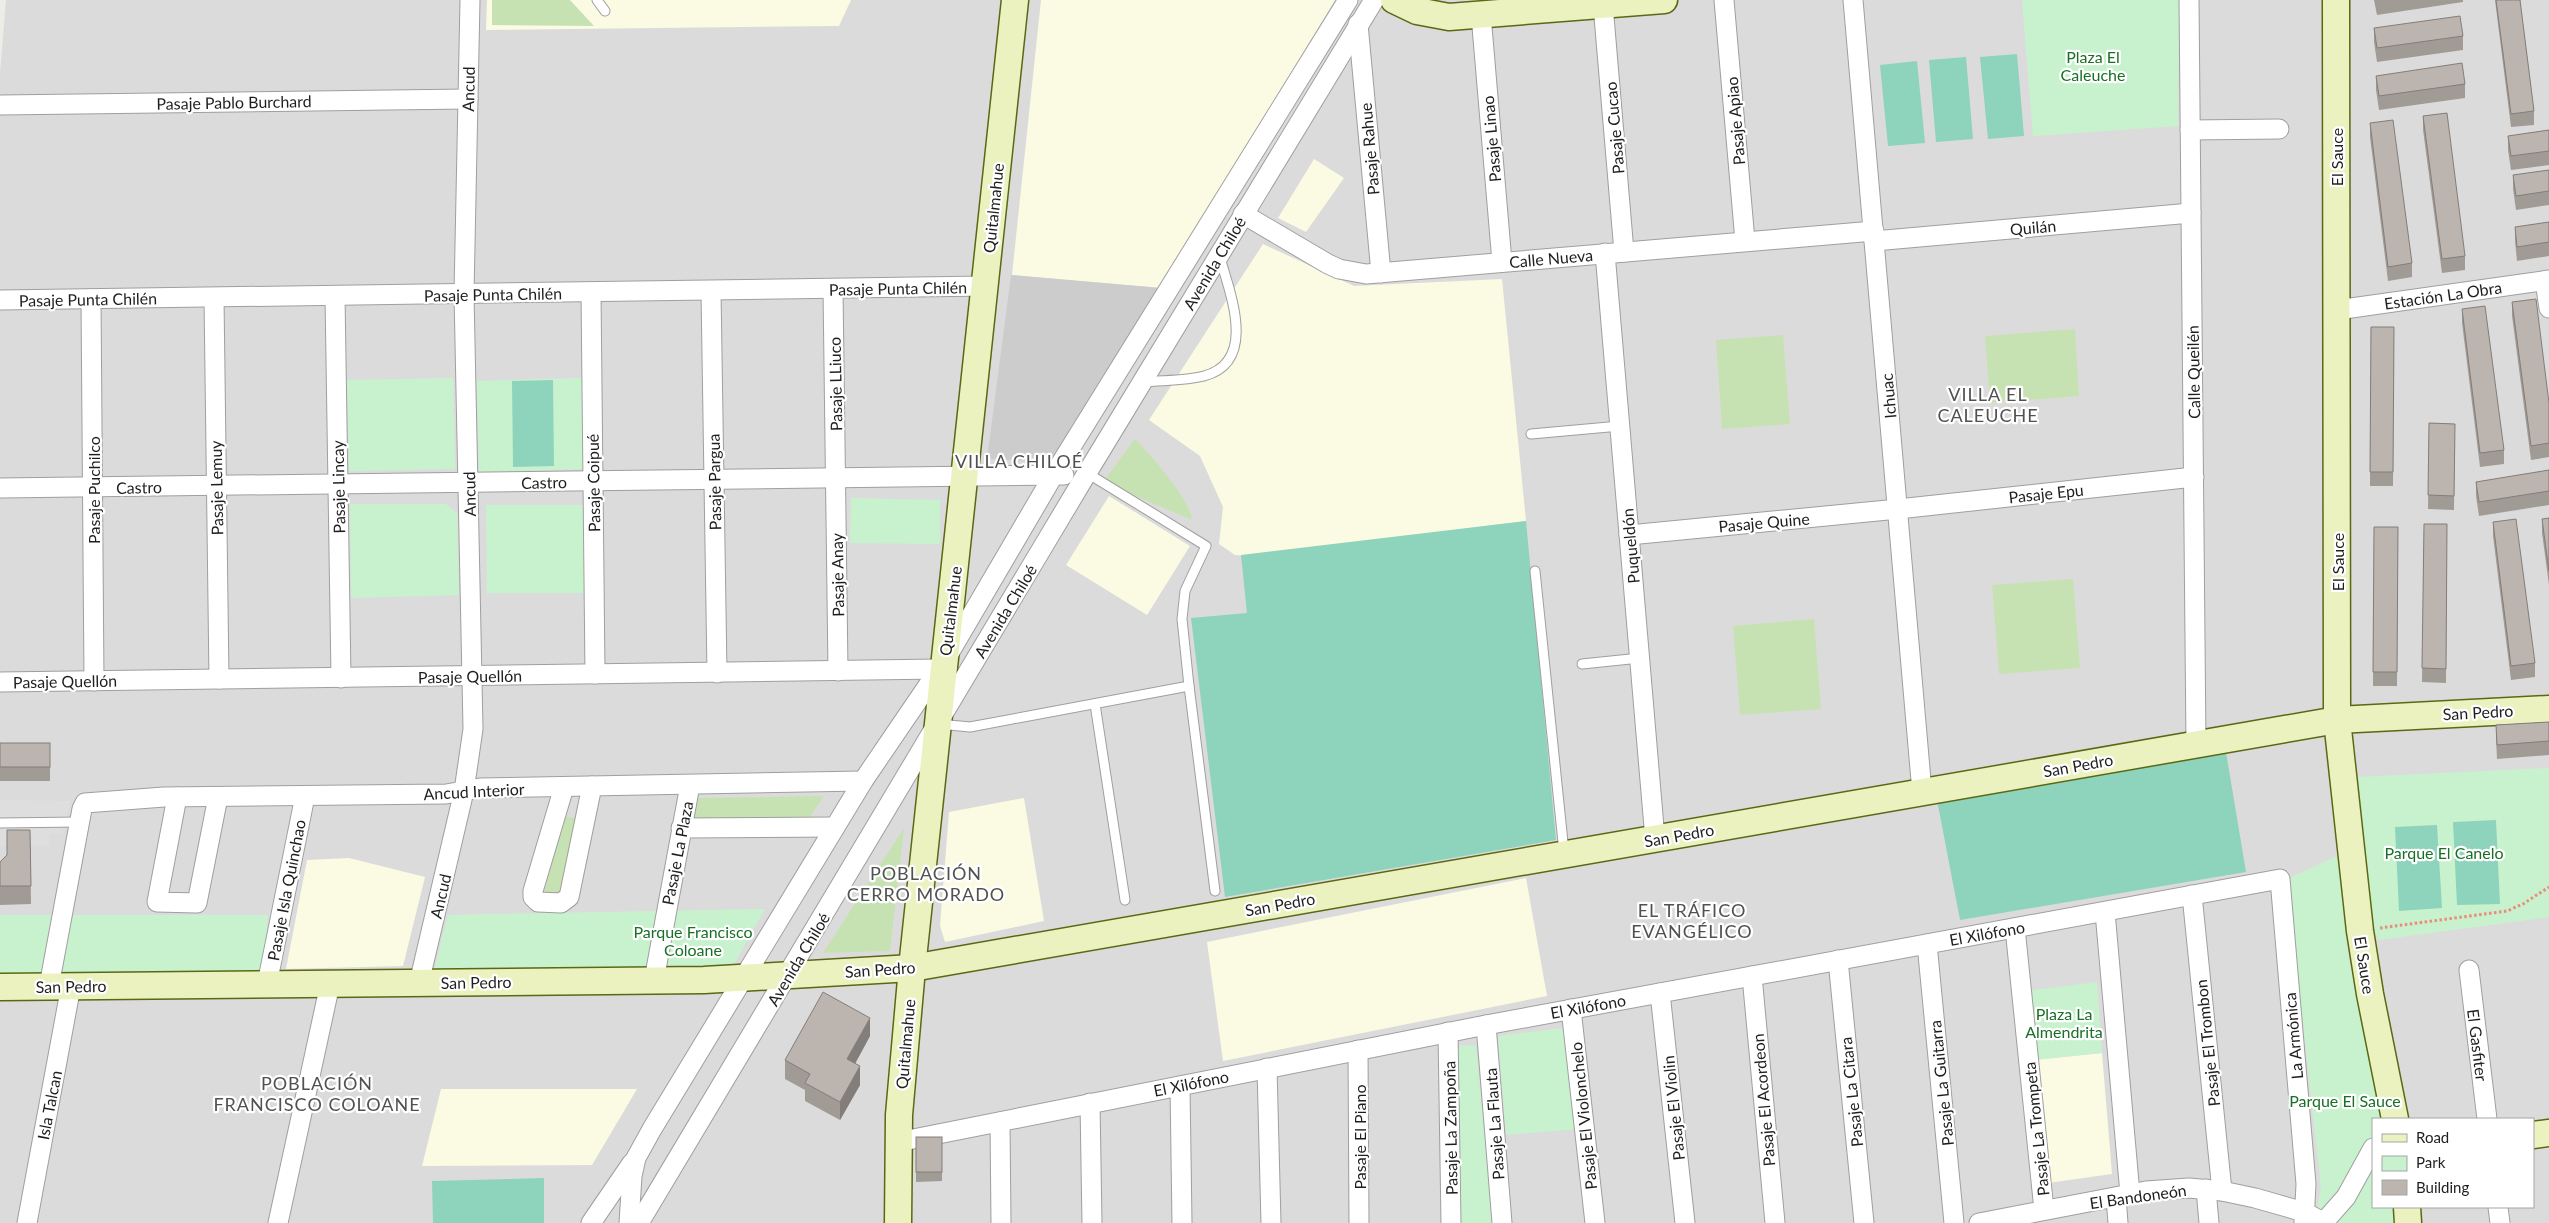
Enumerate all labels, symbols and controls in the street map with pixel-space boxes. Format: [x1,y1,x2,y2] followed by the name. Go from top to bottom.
[2061,47,2125,84] park label: Plaza El Caleuche
[458,66,478,112] street label: Ancud
[1722,76,1748,166] street label: Pasaje Apiao
[1600,81,1628,175] street label: Pasaje Cucao
[156,91,312,113] street label: Pasaje Pablo Burchard
[1478,95,1504,183] street label: Pasaje Linao
[1355,102,1383,196] street label: Pasaje Rahue
[2327,128,2346,186] street label: El Sauce
[979,162,1007,254] street label: Quitalmahue
[1179,213,1249,313] street label: Avenida Chiloé
[2009,216,2057,238] street label: Quilán
[1508,245,1594,271] street label: Calle Nueva
[829,277,967,299] street label: Pasaje Punta Chilén
[2383,277,2503,313] street label: Estación La Obra
[424,283,562,305] street label: Pasaje Punta Chilén
[19,288,157,310] street label: Pasaje Punta Chilén
[2183,325,2203,419] street label: Calle Queilén
[825,337,845,431] street label: Pasaje LLiuco
[1877,372,1899,419] street label: Ichuac
[1937,383,2039,426] district label: VILLA EL CALEUCHE
[704,433,724,531] street label: Pasaje Pargua
[583,434,603,532] street label: Pasaje Coipué
[84,436,103,544] street label: Pasaje Puchilco
[328,439,348,534] street label: Pasaje Lincay
[206,440,226,536] street label: Pasaje Lemuy
[955,450,1083,472] district label: VILLA CHILOÉ
[459,471,479,517] street label: Ancud
[521,472,567,492] street label: Castro
[116,477,162,497] street label: Castro
[2007,480,2085,506] street label: Pasaje Epu
[1617,508,1643,584] street label: Puqueldón
[1718,509,1810,535] street label: Pasaje Quine
[827,532,847,617] street label: Pasaje Anay
[2328,533,2347,591] street label: El Sauce
[970,561,1040,661] street label: Avenida Chiloé
[935,565,965,657] street label: Quitalmahue
[418,666,522,686] street label: Pasaje Quellón
[13,671,117,691] street label: Pasaje Quellón
[2442,701,2514,723] street label: San Pedro
[2042,750,2114,780] street label: San Pedro
[423,779,525,803] street label: Ancud Interior
[658,799,696,907] street label: Pasaje La Plaza
[263,818,309,962] street label: Pasaje Isla Quinchao
[1643,820,1715,850] street label: San Pedro
[2384,843,2504,862] park label: Parque El Canelo
[847,862,1005,905] district label: POBLACIÓN CERRO MORADO
[426,872,454,920] street label: Ancud
[1244,889,1316,919] street label: San Pedro
[1631,899,1753,942] district label: EL TRÁFICO EVANGÉLICO
[763,909,833,1009] street label: Avenida Chiloé
[1948,917,2026,949] street label: El Xilófono
[633,922,753,959] park label: Parque Francisco Coloane
[2351,935,2379,995] street label: El Sauce
[844,957,916,981] street label: San Pedro
[440,972,512,992] street label: San Pedro
[35,976,107,996] street label: San Pedro
[2191,979,2223,1107] street label: Pasaje El Trombon
[1549,990,1627,1022] street label: El Xilófono
[2280,992,2306,1080] street label: La Armónica
[892,998,918,1090] street label: Quitalmahue
[2025,1004,2103,1041] park label: Plaza La Almendrita
[2464,1008,2492,1082] street label: El Gasfiter
[1925,1019,1957,1147] street label: Pasaje La Guitarra
[1748,1033,1778,1167] street label: Pasaje El Acordeon
[1836,1036,1866,1148] street label: Pasaje La Citara
[1566,1041,1600,1191] street label: Pasaje El Violonchelo
[1658,1055,1688,1161] street label: Pasaje El Violin
[1439,1061,1461,1195] street label: Pasaje La Zampoña
[2020,1061,2052,1197] street label: Pasaje La Trompeta
[1152,1066,1230,1100] street label: El Xilófono
[1481,1067,1507,1181] street label: Pasaje La Flauta
[33,1069,65,1141] street label: Isla Talcan
[213,1072,421,1115] district label: POBLACIÓN FRANCISCO COLOANE
[1350,1085,1369,1189] street label: Pasaje El Piano
[2289,1091,2401,1110] park label: Parque El Sauce
[2372,1118,2534,1208] legend
[2416,1128,2449,1146] text: Road
[2416,1153,2446,1171] text: Park
[2416,1178,2469,1196] text: Building
[2088,1180,2188,1212] street label: El Bandoneón

